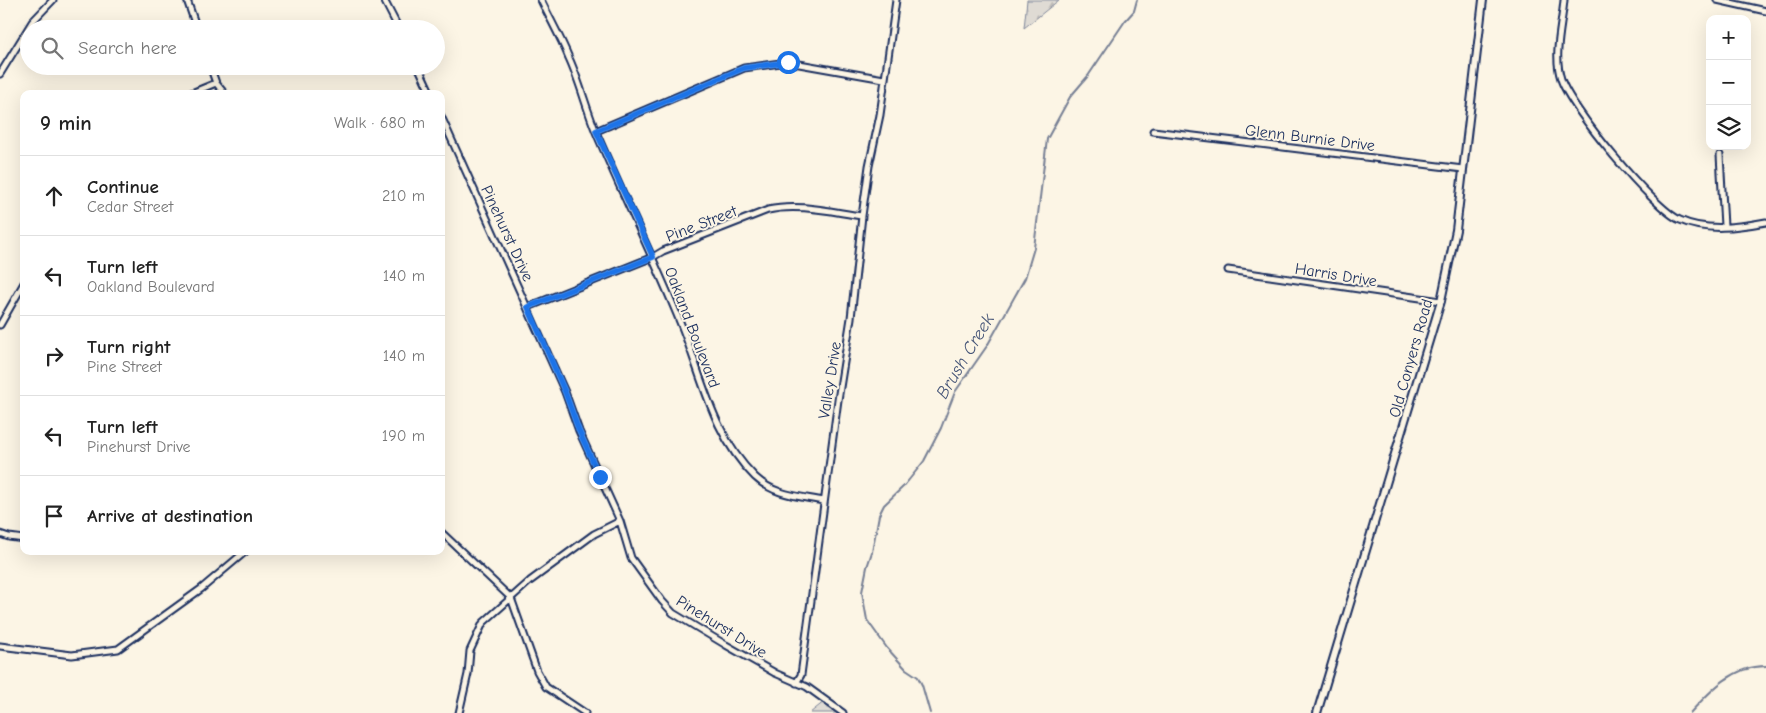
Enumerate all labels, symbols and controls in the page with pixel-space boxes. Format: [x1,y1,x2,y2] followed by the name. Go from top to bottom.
[1706,15,1751,150] map controls
[1706,15,1751,60] button: +
[20,20,445,75] search box
[38,34,66,62] icon: search
[78,37,177,59] text: Search here
[777,51,800,74] route start
[1706,60,1751,105] button: −
[1706,105,1751,150] button: layers
[40,111,92,135] text: 9 min
[334,114,425,132] text: Walk · 680 m
[1244,121,1376,155] street label: Glenn Burnie Drive
[87,176,159,198] text: Continue
[40,182,68,210] icon: ahead
[477,183,537,284] street label: Pinehurst Drive
[382,187,425,205] text: 210 m
[87,198,173,216] text: Cedar Street
[663,202,740,246] street label: Pine Street
[87,256,158,278] text: Turn left
[1294,260,1378,290] street label: Harris Drive
[40,262,68,290] icon: left
[661,264,723,390] street label: Oakland Boulevard
[383,267,425,285] text: 140 m
[87,278,215,296] text: Oakland Boulevard
[1385,297,1437,420] street label: Old Conyers Road
[932,310,999,403] water label: Brush Creek
[87,336,171,358] text: Turn right
[815,340,845,420] street label: Valley Drive
[40,342,68,370] icon: right
[383,347,425,365] text: 140 m
[87,358,162,376] text: Pine Street
[87,416,158,438] text: Turn left
[40,422,68,450] icon: left
[382,427,425,445] text: 190 m
[87,438,191,456] text: Pinehurst Drive
[589,466,612,489] route end
[40,502,68,530] icon: arrive
[87,505,253,527] text: Arrive at destination
[673,592,770,662] street label: Pinehurst Drive

